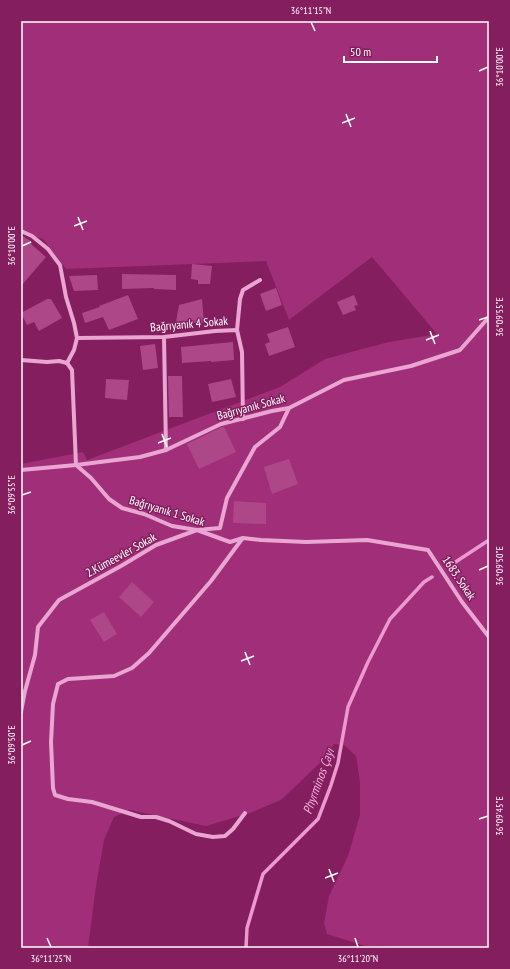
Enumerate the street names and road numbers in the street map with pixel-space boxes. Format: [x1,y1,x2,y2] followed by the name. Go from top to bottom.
[149,313,229,334] street label: Bağrıyanık 4 Sokak
[215,390,287,423] street label: Bağrıyanık Sokak
[128,492,207,529] street label: Bağrıyanık 1 Sokak
[83,529,159,580] street label: 2.Kümeevler Sokak
[439,553,480,603] street label: 1683. Sokak

